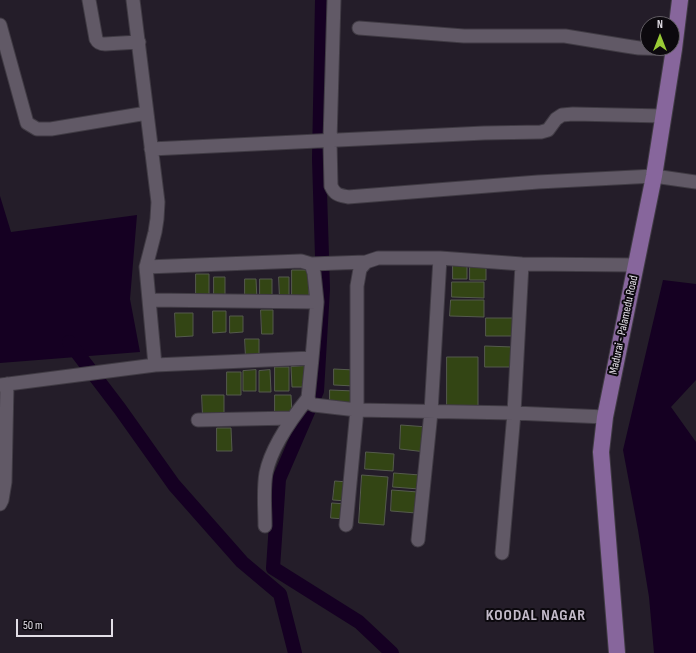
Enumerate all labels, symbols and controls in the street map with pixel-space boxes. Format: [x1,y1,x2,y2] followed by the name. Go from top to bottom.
[640,16,680,56] north arrow
[657,18,663,31] text: N
[606,274,642,376] street label: Madurai - Palamedu Road
[486,606,586,626] district label: KOODAL NAGAR
[18,611,115,637] scale bar
[23,618,43,633] text: 50 m

